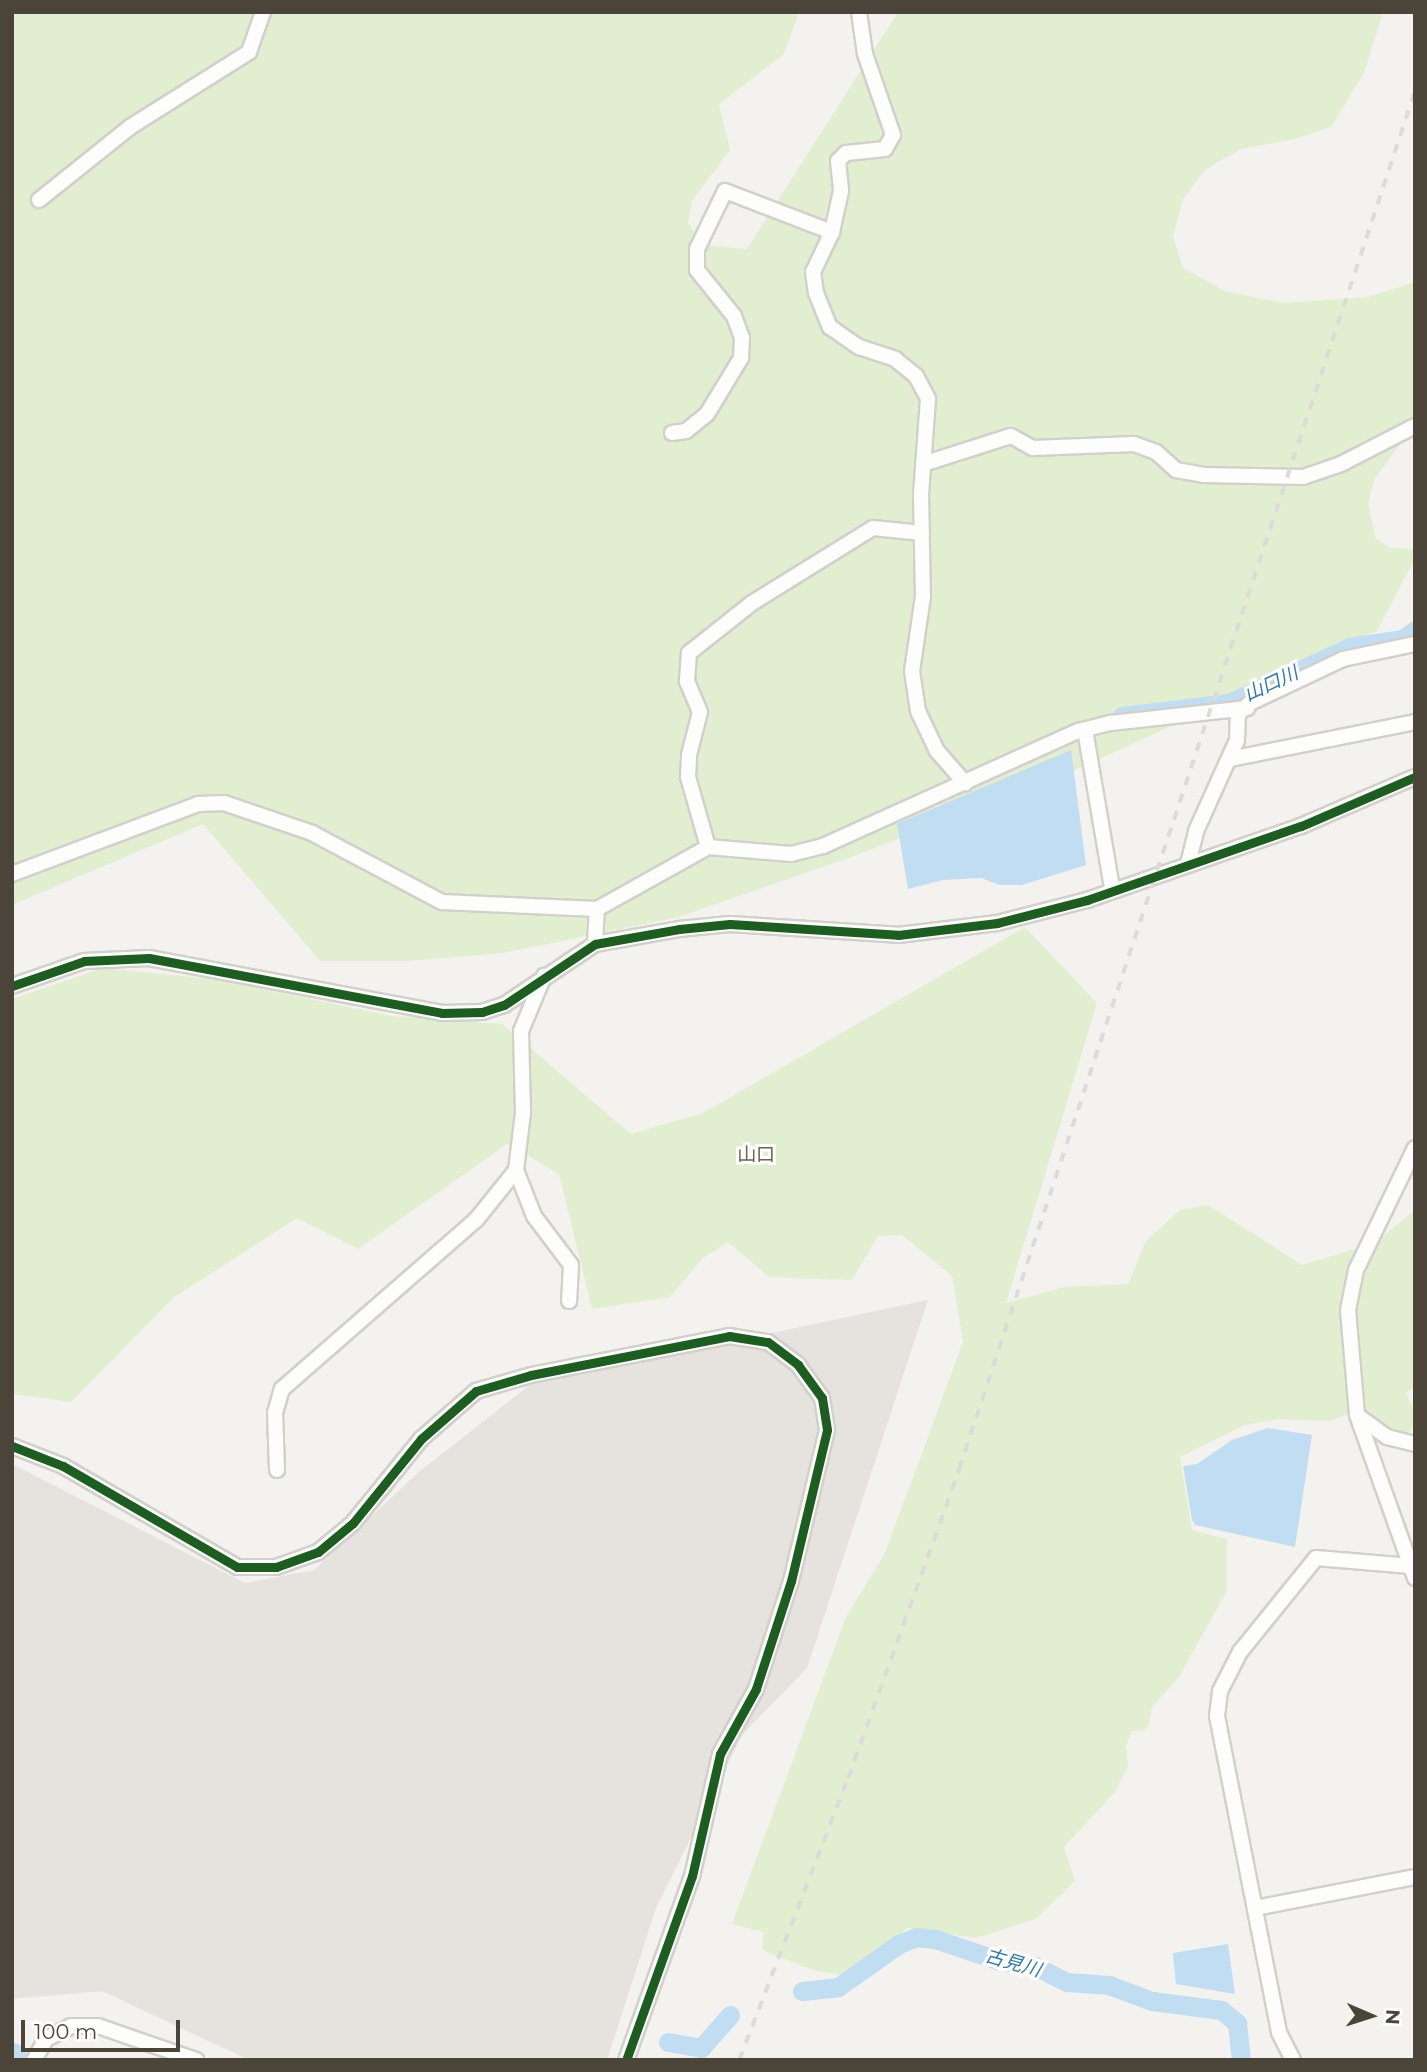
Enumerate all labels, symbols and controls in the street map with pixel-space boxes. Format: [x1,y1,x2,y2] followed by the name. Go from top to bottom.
[1240,662,1302,706] water label: 山口川
[737,1144,775,1166] district label: 山口
[982,1944,1044,1982] water label: 古見川
[1336,1981,1406,2051] north arrow
[24,2006,184,2050] scale bar
[1381,2009,1404,2025] text: N
[34,2019,97,2044] text: 100 m

